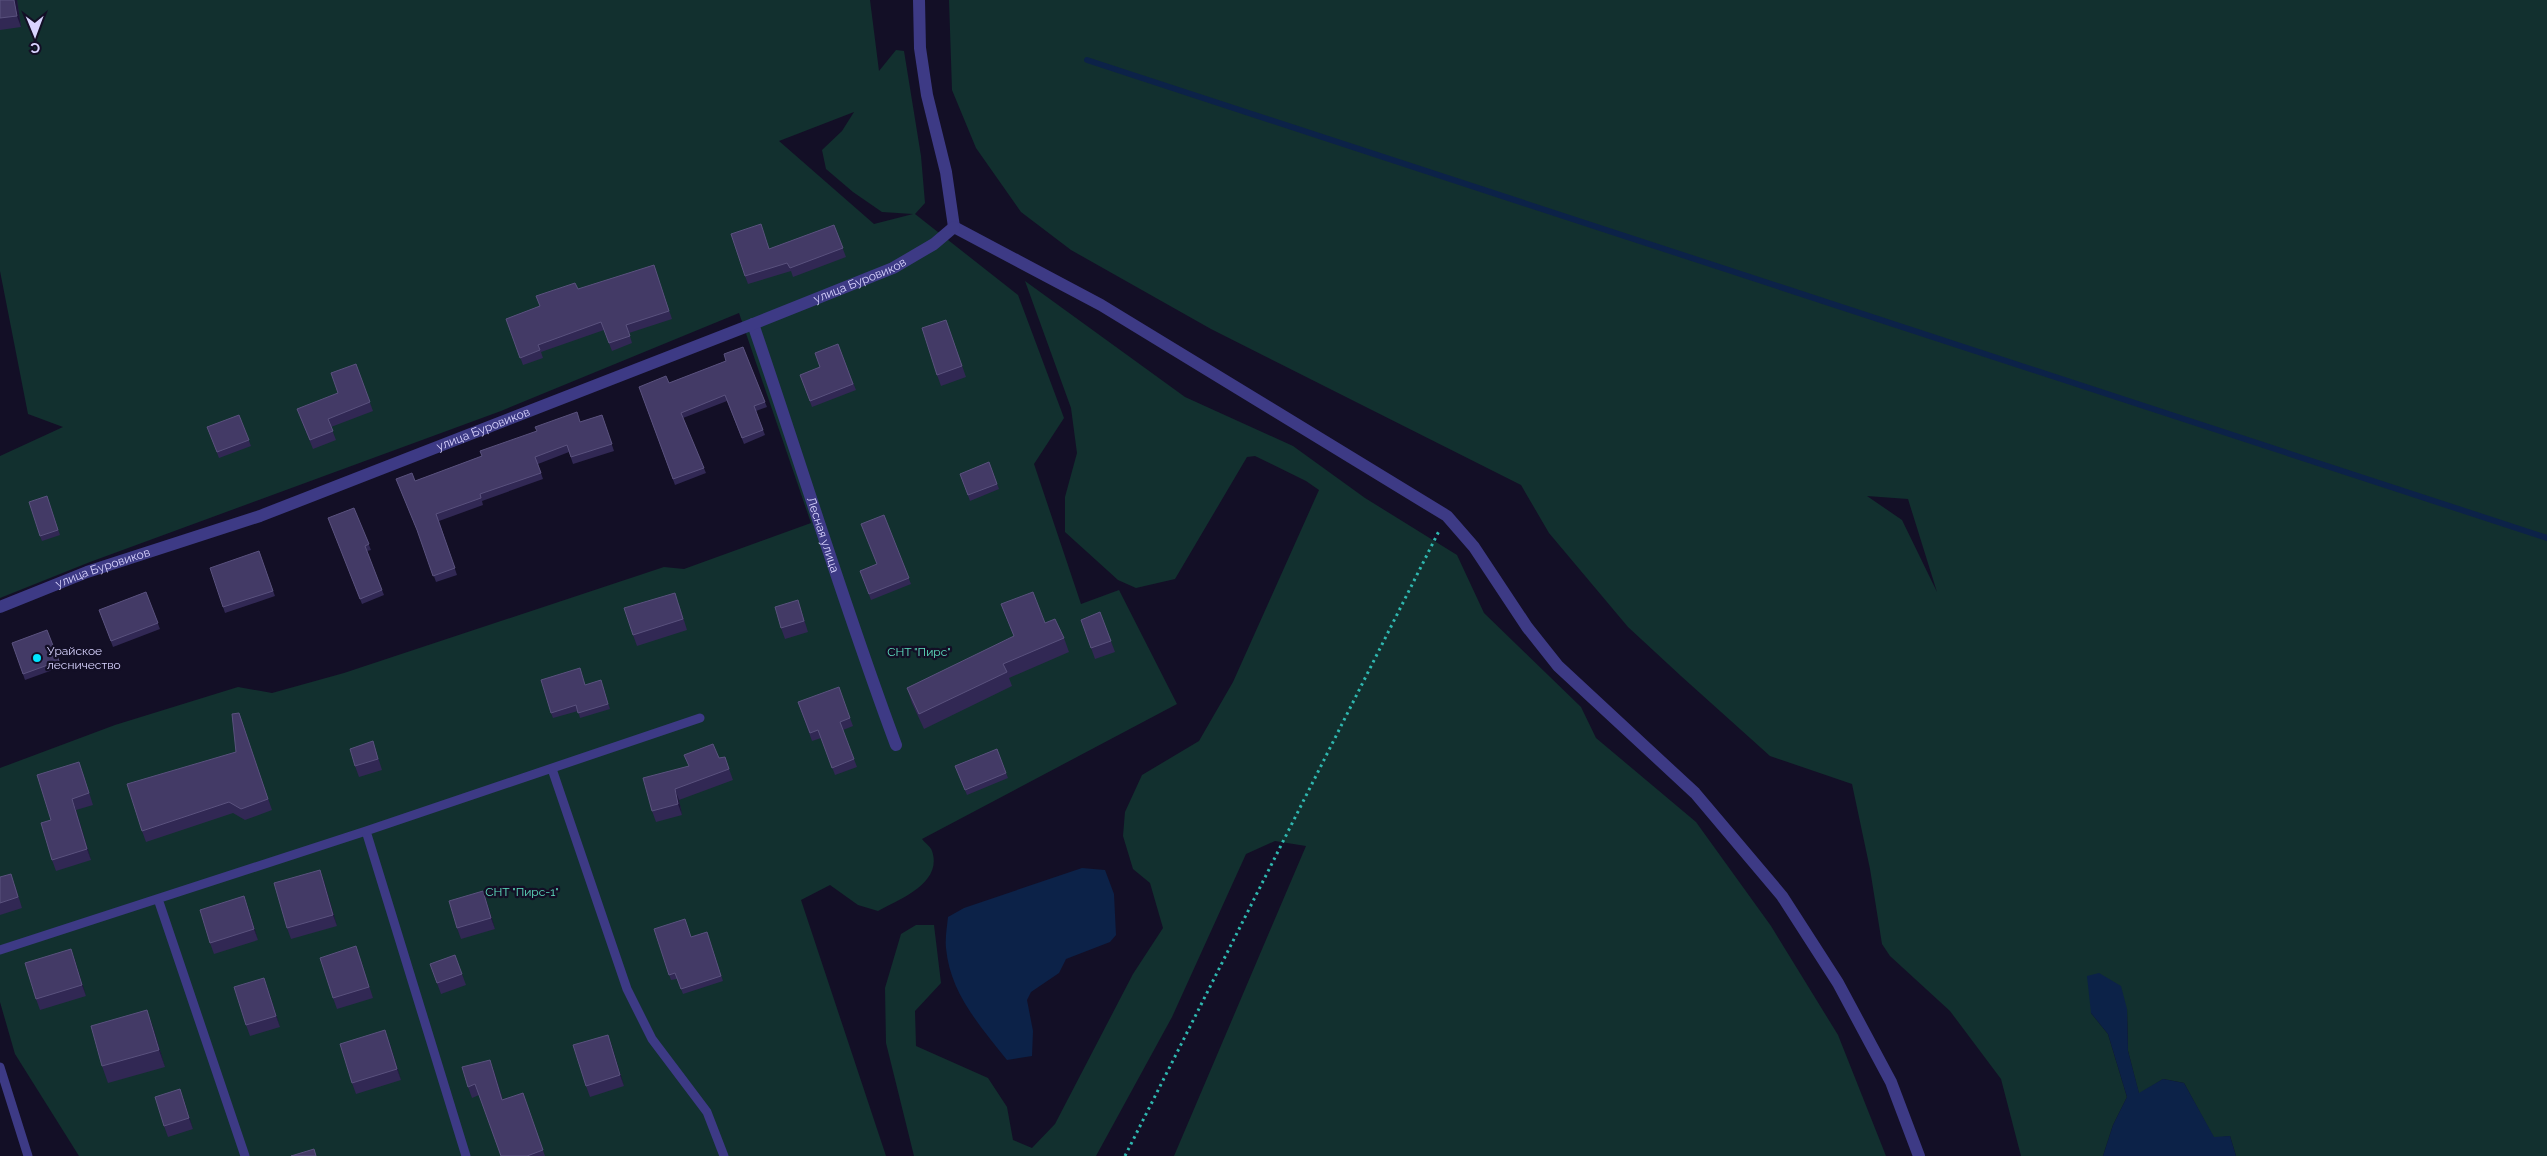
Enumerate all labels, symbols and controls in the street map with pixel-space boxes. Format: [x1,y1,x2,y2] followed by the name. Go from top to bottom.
[10,10,60,60] north arrow
[30,40,40,56] text: С
[812,255,909,306] street label: улица Буровиков
[434,405,532,454] street label: улица Буровиков
[804,495,842,574] street label: Лесная улица
[54,545,152,591] street label: улица Буровиков
[47,644,121,672] place label: Урайское лесничество
[887,645,951,659] park label: СНТ "Пирс"
[31,652,43,664] marker: Урайское лесничество
[485,885,559,899] park label: СНТ "Пирс-1"

